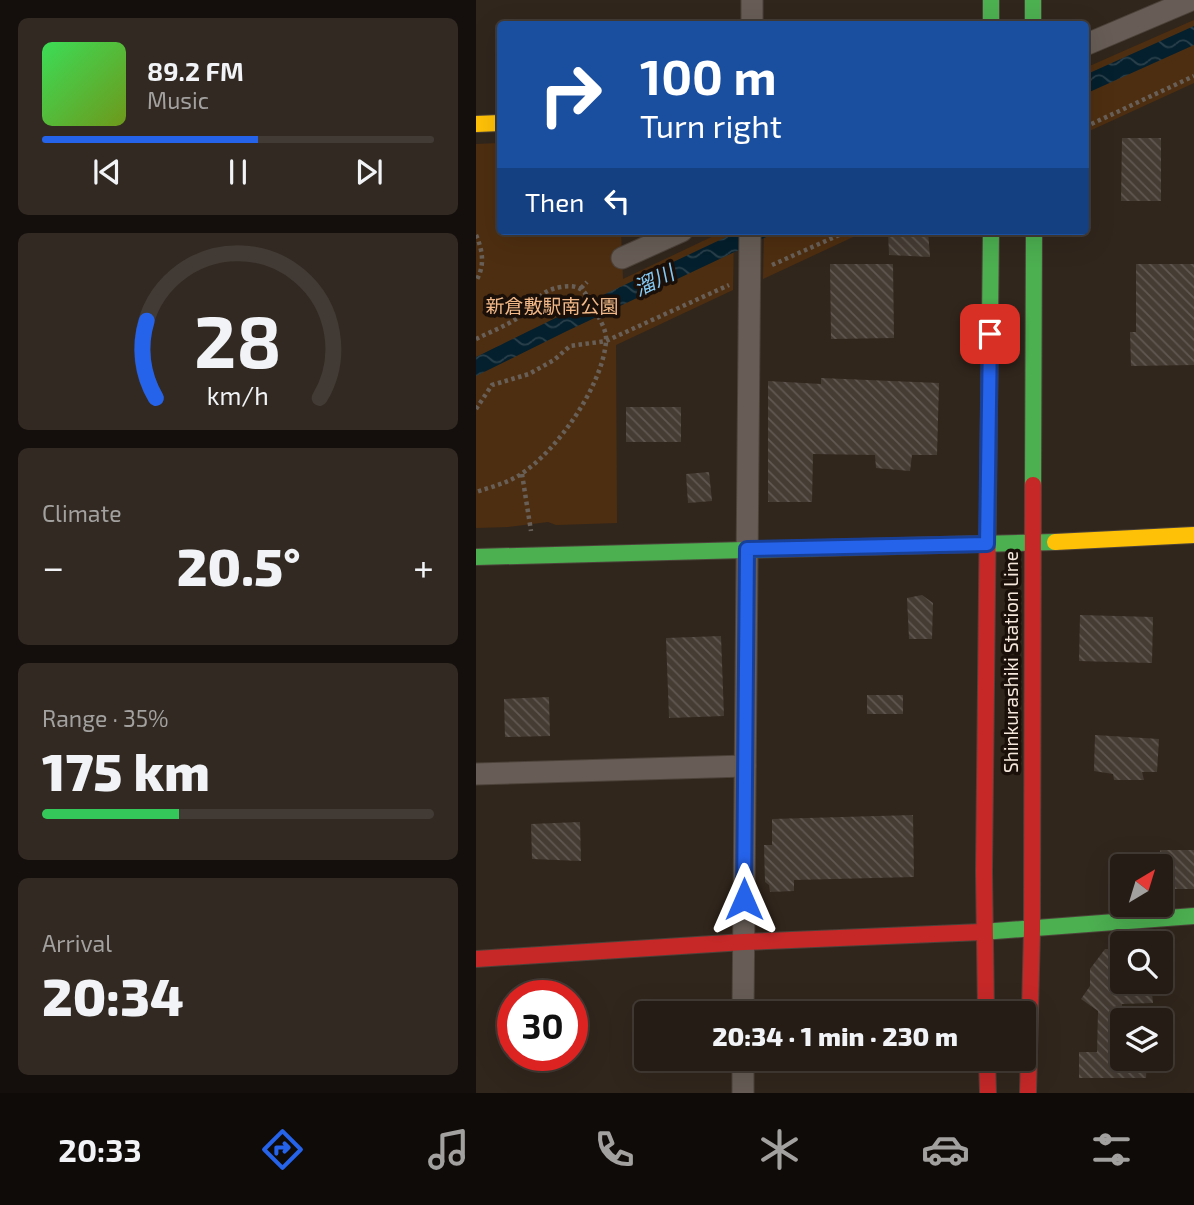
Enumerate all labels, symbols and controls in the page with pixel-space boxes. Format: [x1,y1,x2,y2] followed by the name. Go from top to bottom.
[640,46,777,105] text: 100 m
[525,49,616,140] icon: right
[147,55,244,86] text: 89.2 FM
[147,86,209,114] text: Music
[640,106,782,144] text: Turn right
[88,153,126,191] icon: previous
[219,153,257,191] icon: pause
[350,153,388,191] icon: next
[598,182,636,220] icon: left
[525,186,584,217] text: Then
[629,258,679,300] water label: 溜川
[485,294,619,317] park label: 新倉敷駅南公園
[194,295,282,383] text: 28
[960,304,1020,364] pin
[971,315,1009,353] icon: arrive
[207,379,269,409] text: km/h
[42,499,122,527] text: Climate
[177,534,301,596] text: 20.5°
[42,543,64,589] text: −
[413,543,434,589] text: +
[999,551,1022,773] street label: Shinkurashiki Station Line
[42,704,169,732] text: Range · 35%
[42,739,210,801] text: 175 km
[1110,854,1172,917] north arrow
[1110,854,1173,1071] map controls
[707,862,781,936] position arrow
[42,929,112,957] text: Arrival
[1110,931,1173,994] button: search
[42,964,184,1026] text: 20:34
[497,980,588,1071] speed limit sign: 30
[1110,1008,1173,1071] button: layers
[712,1020,958,1051] text: 20:34 · 1 min · 230 m
[258,1125,307,1174] icon: directions
[424,1125,473,1174] icon: music
[590,1125,639,1174] icon: phone
[755,1125,804,1174] icon: climate
[921,1125,970,1174] icon: car
[1087,1125,1136,1174] icon: filters
[58,1130,142,1168] text: 20:33

